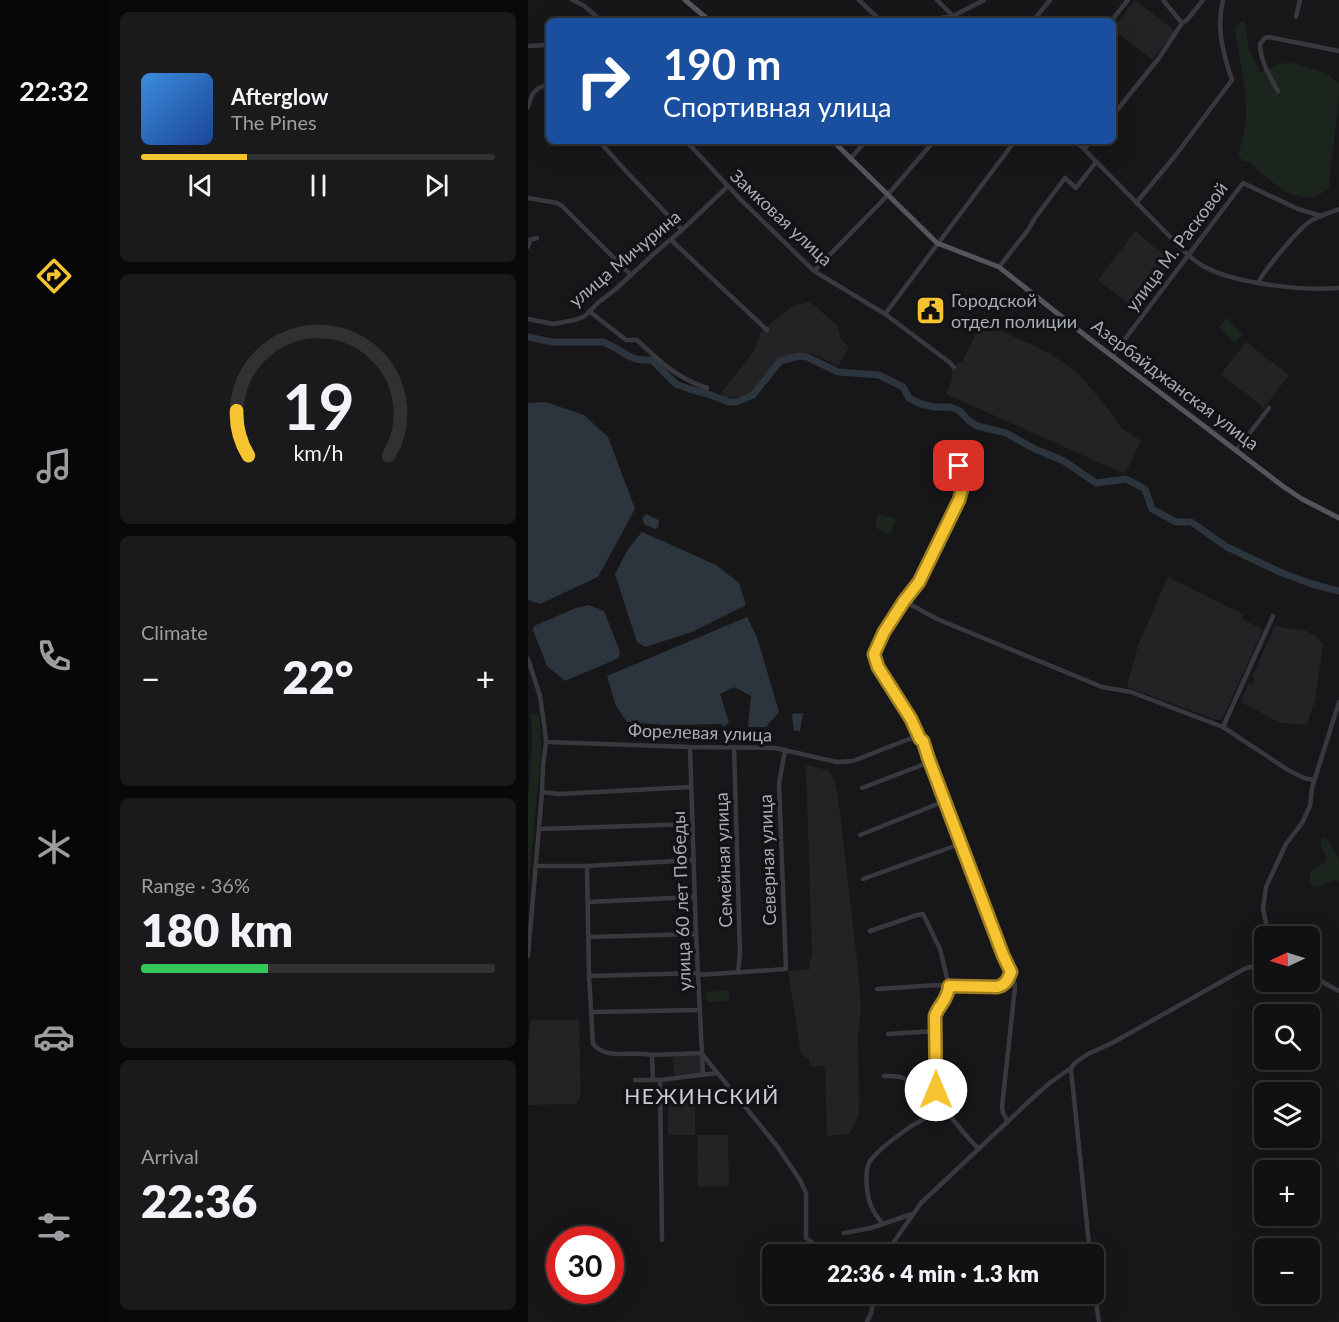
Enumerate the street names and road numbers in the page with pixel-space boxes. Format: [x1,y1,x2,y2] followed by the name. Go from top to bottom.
[726,164,837,270] street label: Замковая улица
[1120,177,1232,315] street label: улица М. Расковой
[564,205,685,311] street label: улица Мичурина
[1088,314,1264,454] street label: Азербайджанская улица
[628,718,773,746] street label: Форелевая улица
[710,792,736,928] street label: Семейная улица
[754,794,780,926] street label: Северная улица
[667,811,695,991] street label: улица 60 лет Победы

